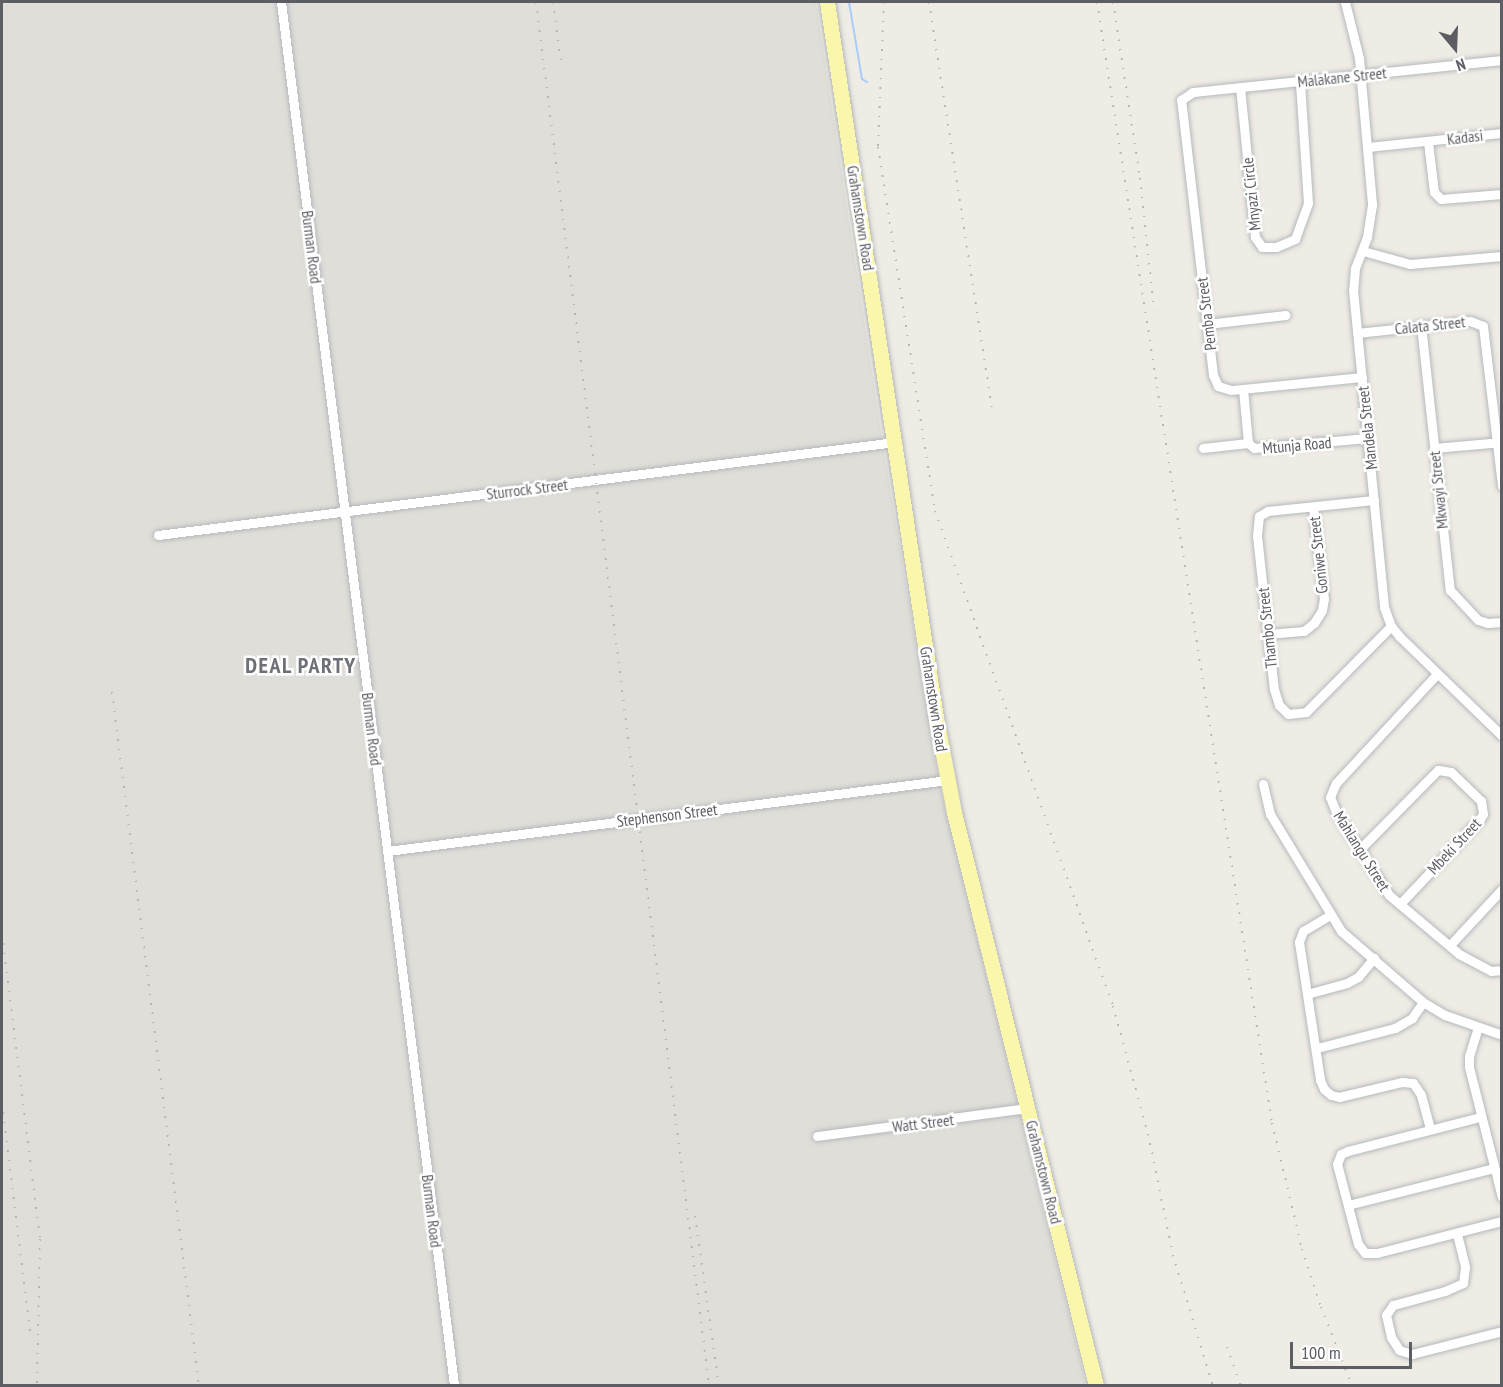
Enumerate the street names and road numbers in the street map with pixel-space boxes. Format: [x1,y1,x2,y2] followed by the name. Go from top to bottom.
[1297,63,1387,91] street label: Malakane Street
[1446,125,1484,149] street label: Kadasi
[1238,156,1264,232] street label: Mnyazi Circle
[843,164,879,272] street label: Grahamstown Road
[298,209,326,285] street label: Burman Road
[1192,276,1220,352] street label: Pemba Street
[1394,312,1466,338] street label: Calata Street
[1353,385,1381,471] street label: Mandela Street
[1262,432,1332,458] street label: Mtunja Road
[1424,450,1452,530] street label: Mkwayi Street
[485,474,569,504] street label: Sturrock Street
[1304,515,1332,595] street label: Goniwe Street
[1253,587,1281,669] street label: Thambo Street
[916,645,952,753] street label: Grahamstown Road
[358,691,386,767] street label: Burman Road
[616,799,718,831] street label: Stephenson Street
[1330,807,1394,895] street label: Mahlangu Street
[1423,814,1485,878] street label: Mbeki Street
[891,1110,955,1136] street label: Watt Street
[1022,1118,1066,1226] street label: Grahamstown Road
[418,1173,446,1249] street label: Burman Road

